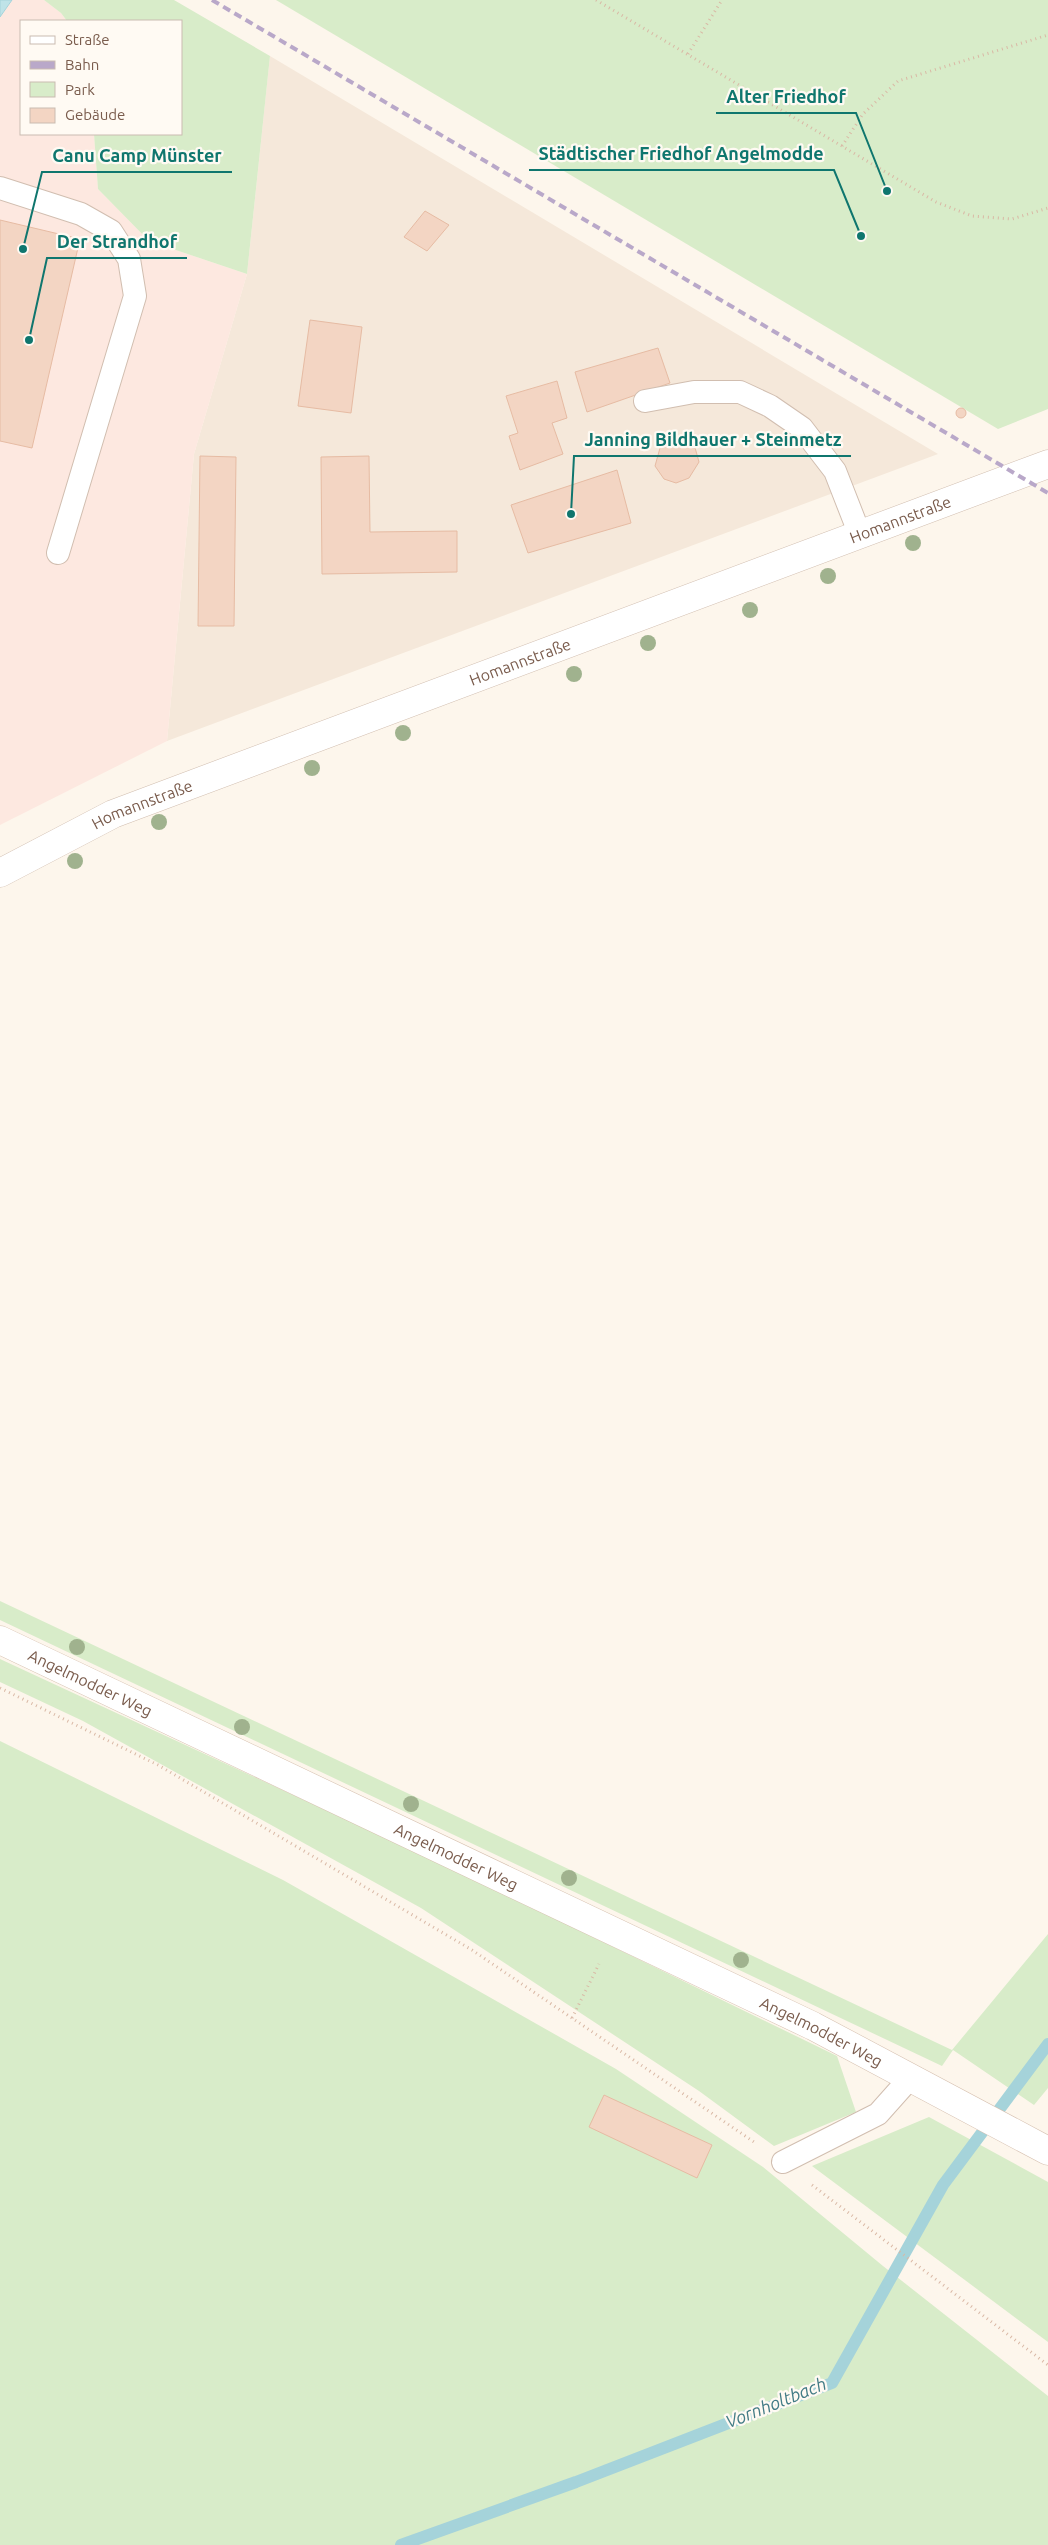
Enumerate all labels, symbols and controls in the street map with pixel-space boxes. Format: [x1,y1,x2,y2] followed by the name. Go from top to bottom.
[20,20,182,135] legend
[65,31,109,48] text: Straße
[65,56,99,73] text: Bahn
[716,80,856,113] callout: Alter Friedhof
[65,81,95,98] text: Park
[726,86,846,106] text: Alter Friedhof
[65,106,125,123] text: Gebäude
[529,137,834,170] callout: Städtischer Friedhof Angelmodde
[42,139,232,172] callout: Canu Camp Münster
[538,143,824,163] text: Städtischer Friedhof Angelmodde
[52,145,222,165] text: Canu Camp Münster
[47,225,187,258] callout: Der Strandhof
[57,231,178,251] text: Der Strandhof
[574,423,851,456] callout: Janning Bildhauer + Steinmetz
[584,429,842,449] text: Janning Bildhauer + Steinmetz
[847,492,953,547] street label: Homannstraße
[467,634,573,689] street label: Homannstraße
[89,776,195,833] street label: Homannstraße
[26,1646,155,1720] street label: Angelmodder Weg
[391,1820,521,1894] street label: Angelmodder Weg
[757,1993,886,2070] street label: Angelmodder Weg
[722,2373,829,2431] water label: Vornholtbach

